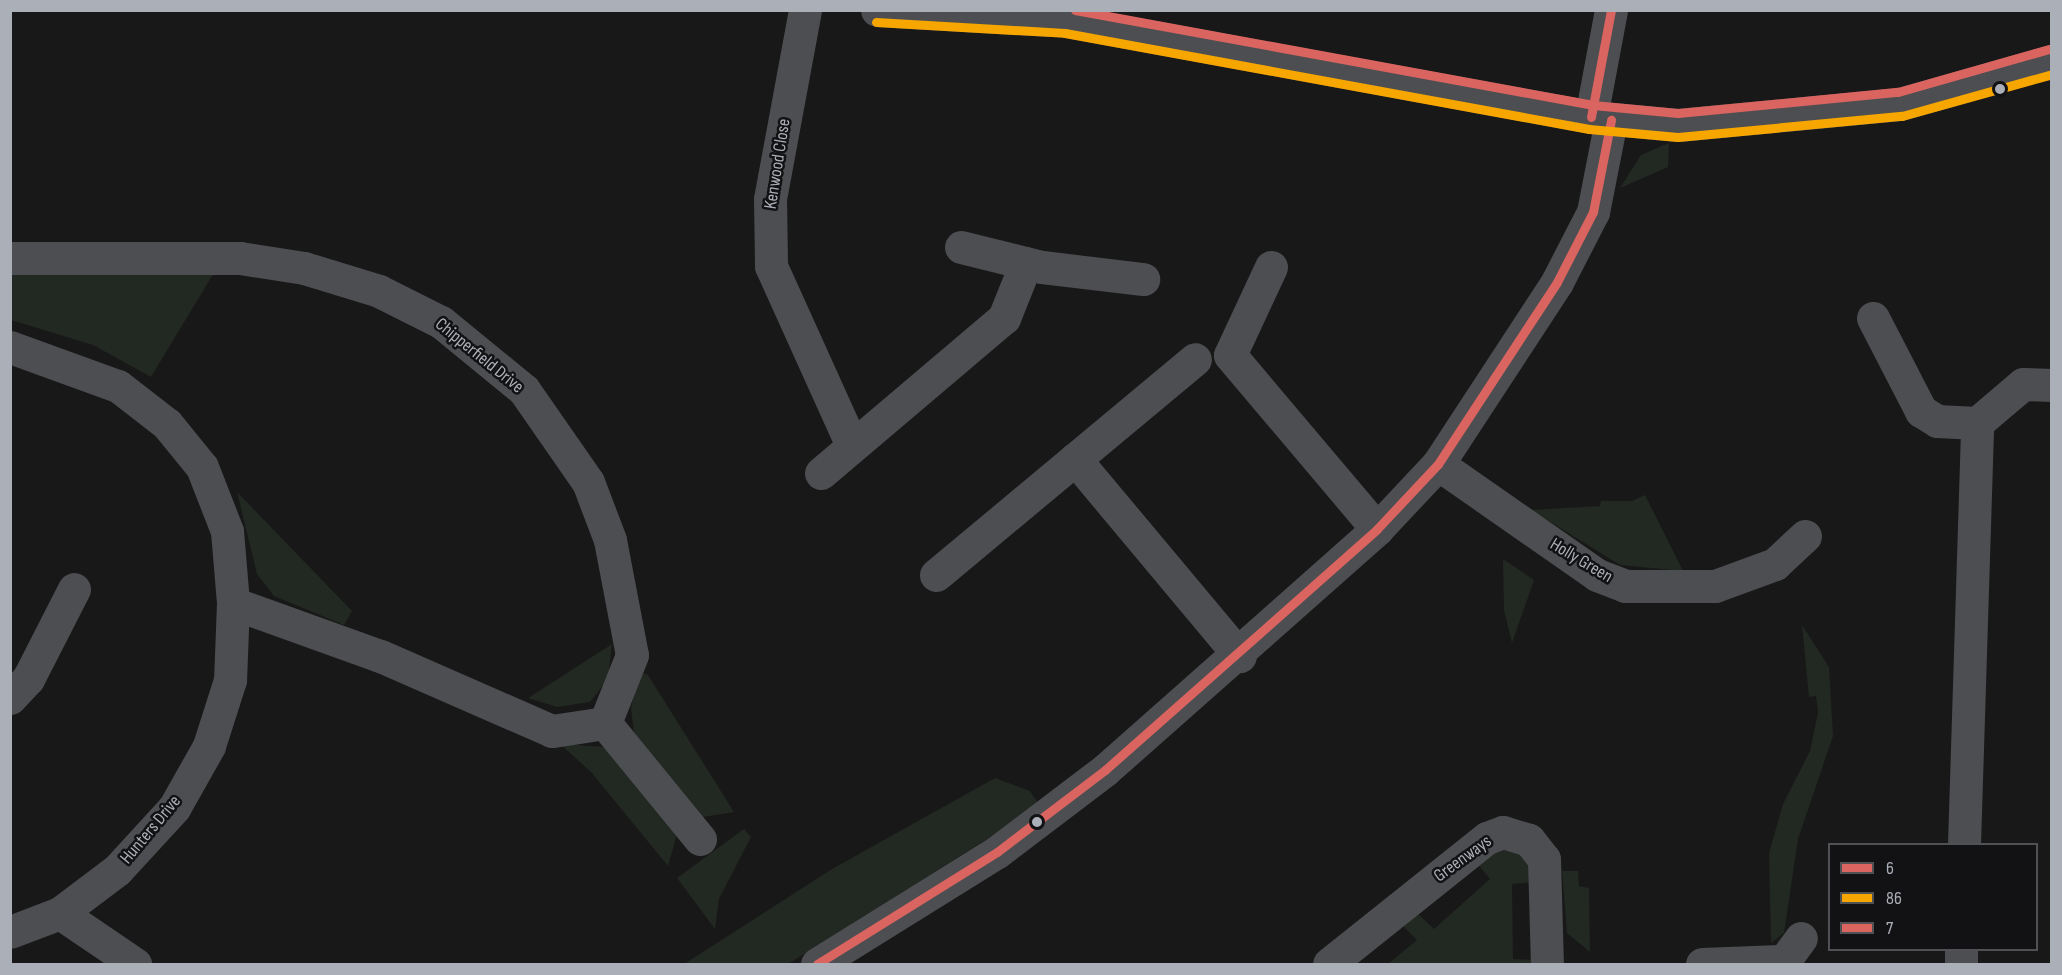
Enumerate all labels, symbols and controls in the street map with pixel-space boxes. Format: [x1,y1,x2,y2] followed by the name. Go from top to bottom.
[1994,83,2006,95] unlabelled marker
[760,117,796,211] street label: Kenwood Close
[430,314,528,398] street label: Chipperfield Drive
[1546,534,1616,588] street label: Holly Green
[116,791,186,869] street label: Hunters Drive
[1031,816,1043,828] unlabelled marker
[1430,831,1496,887] street label: Greenways
[1828,843,2038,951] legend
[1886,858,1894,879] text: 6
[1886,888,1902,909] text: 86
[1886,918,1893,939] text: 7

